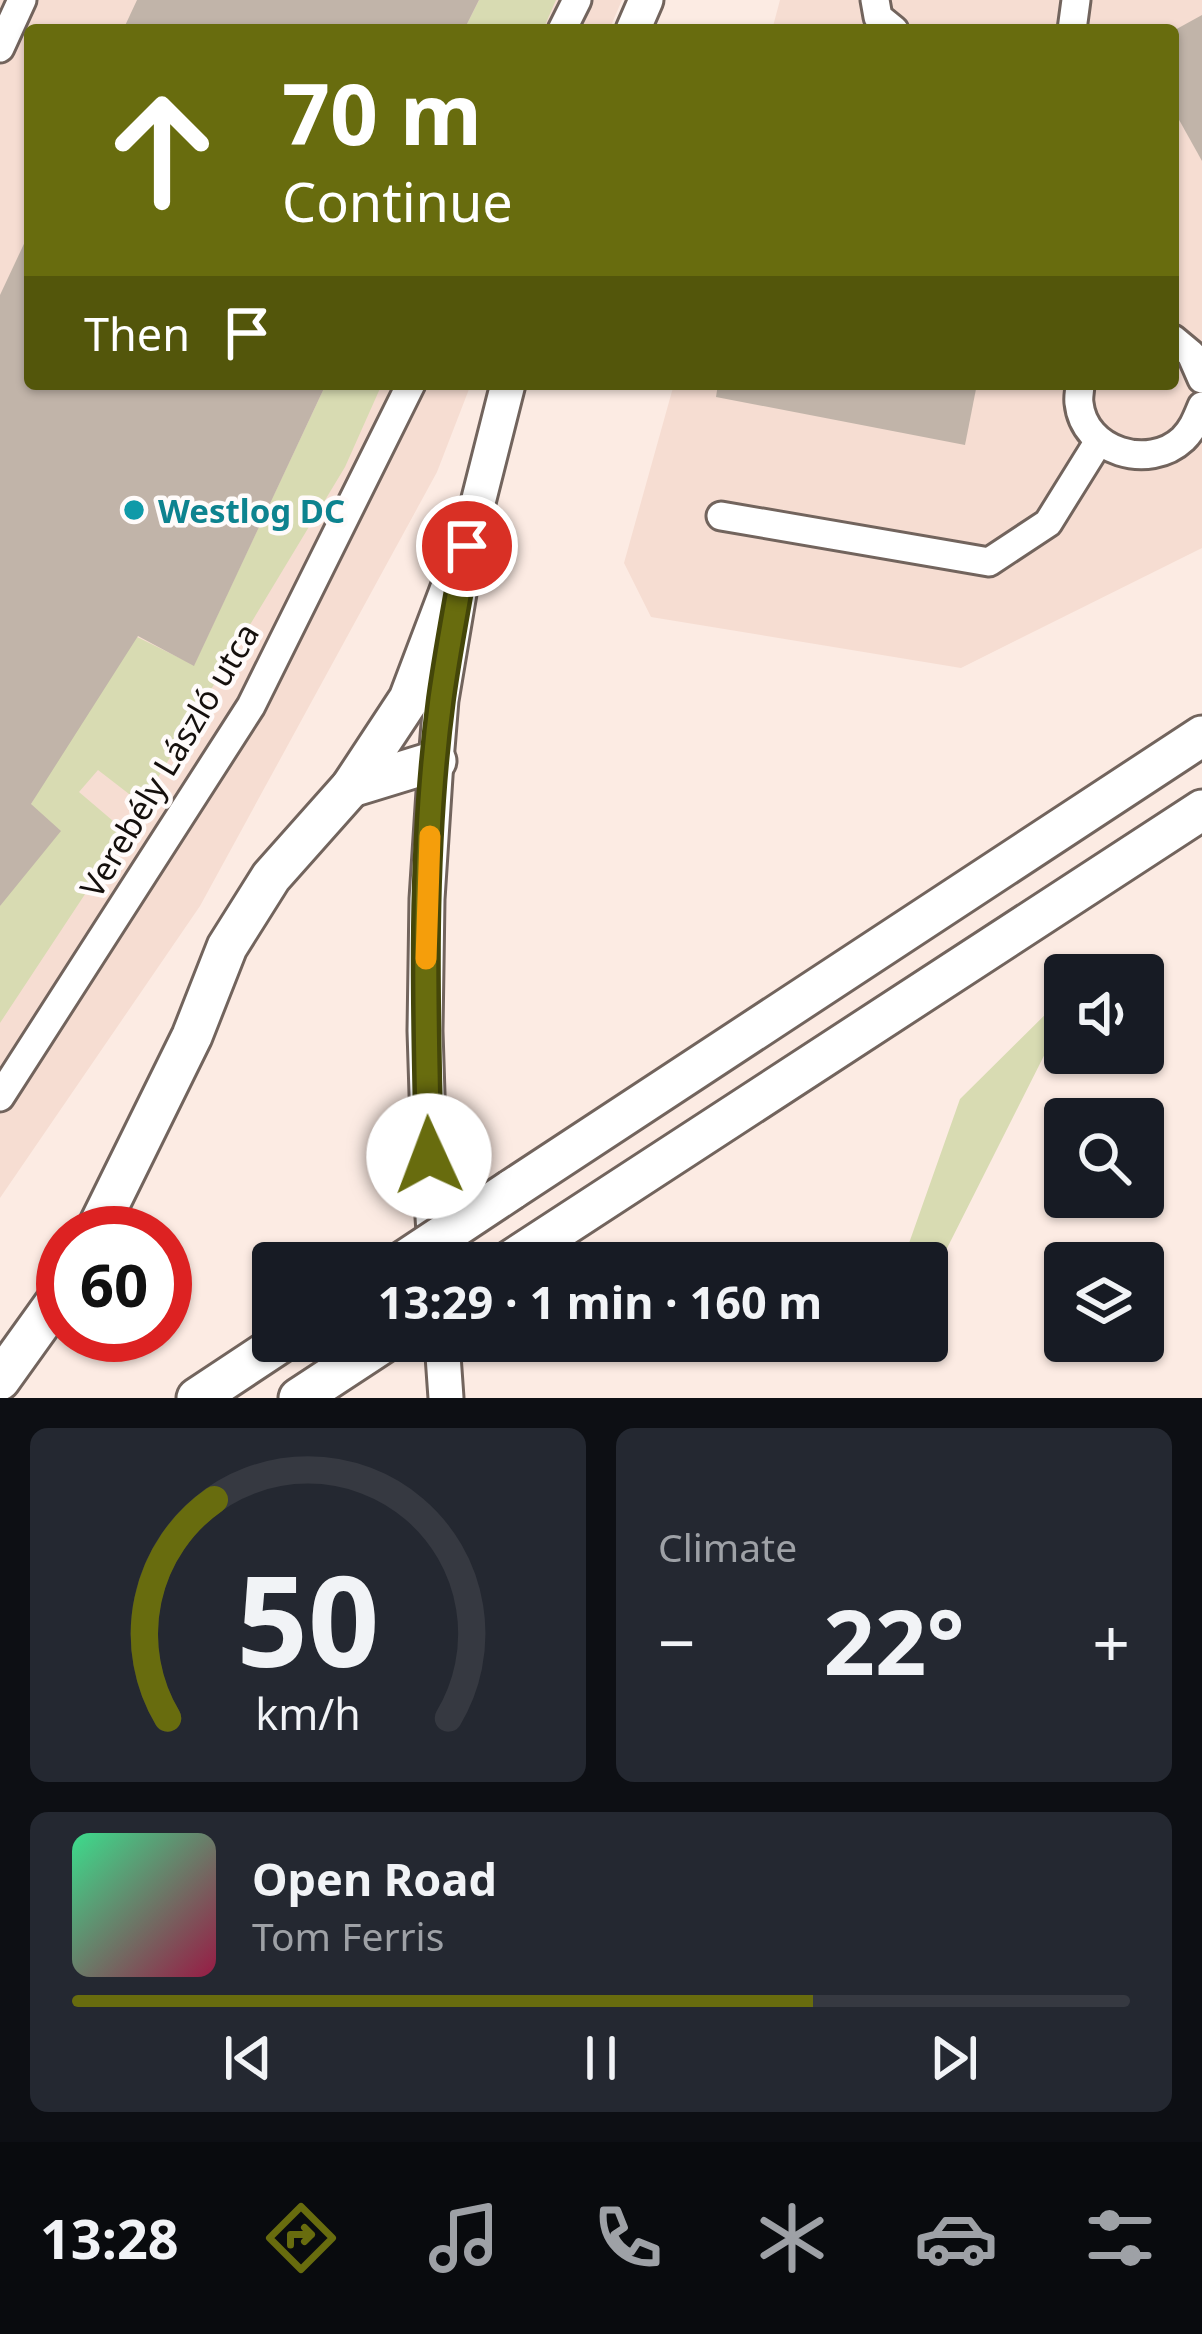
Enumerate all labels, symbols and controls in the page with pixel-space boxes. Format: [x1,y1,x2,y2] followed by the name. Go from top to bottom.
[282,55,482,170] text: 70 m
[84,72,240,228] icon: ahead
[282,164,513,238] text: Continue
[214,300,280,366] icon: arrive
[84,303,190,364] text: Then
[158,488,345,533] place label: Westlog DC
[416,495,518,597] pin
[121,497,147,523] marker: Westlog DC
[434,513,500,579] icon: arrive
[69,614,269,906] street label: Verebély László utca
[1044,954,1164,1362] map controls
[1044,954,1164,1074] button: sound
[366,1093,492,1219] position arrow
[1044,1098,1164,1218] button: search
[36,1206,192,1362] speed limit sign: 60
[1044,1242,1164,1362] button: layers
[378,1271,822,1332] text: 13:29 · 1 min · 160 m
[658,1520,797,1573] text: Climate
[237,1534,379,1704] text: 50
[823,1579,965,1701] text: 22°
[658,1596,696,1686] text: −
[1092,1596,1130,1686] text: +
[255,1684,361,1743] text: km/h
[252,1848,497,1909] text: Open Road
[252,1909,444,1962] text: Tom Ferris
[215,2025,281,2091] icon: previous
[568,2025,634,2091] icon: pause
[921,2025,987,2091] icon: next
[259,2196,343,2280] icon: directions
[422,2196,506,2280] icon: music
[586,2196,670,2280] icon: phone
[750,2196,834,2280] icon: climate
[914,2196,998,2280] icon: car
[1078,2196,1162,2280] icon: filters
[40,2201,179,2275] text: 13:28

